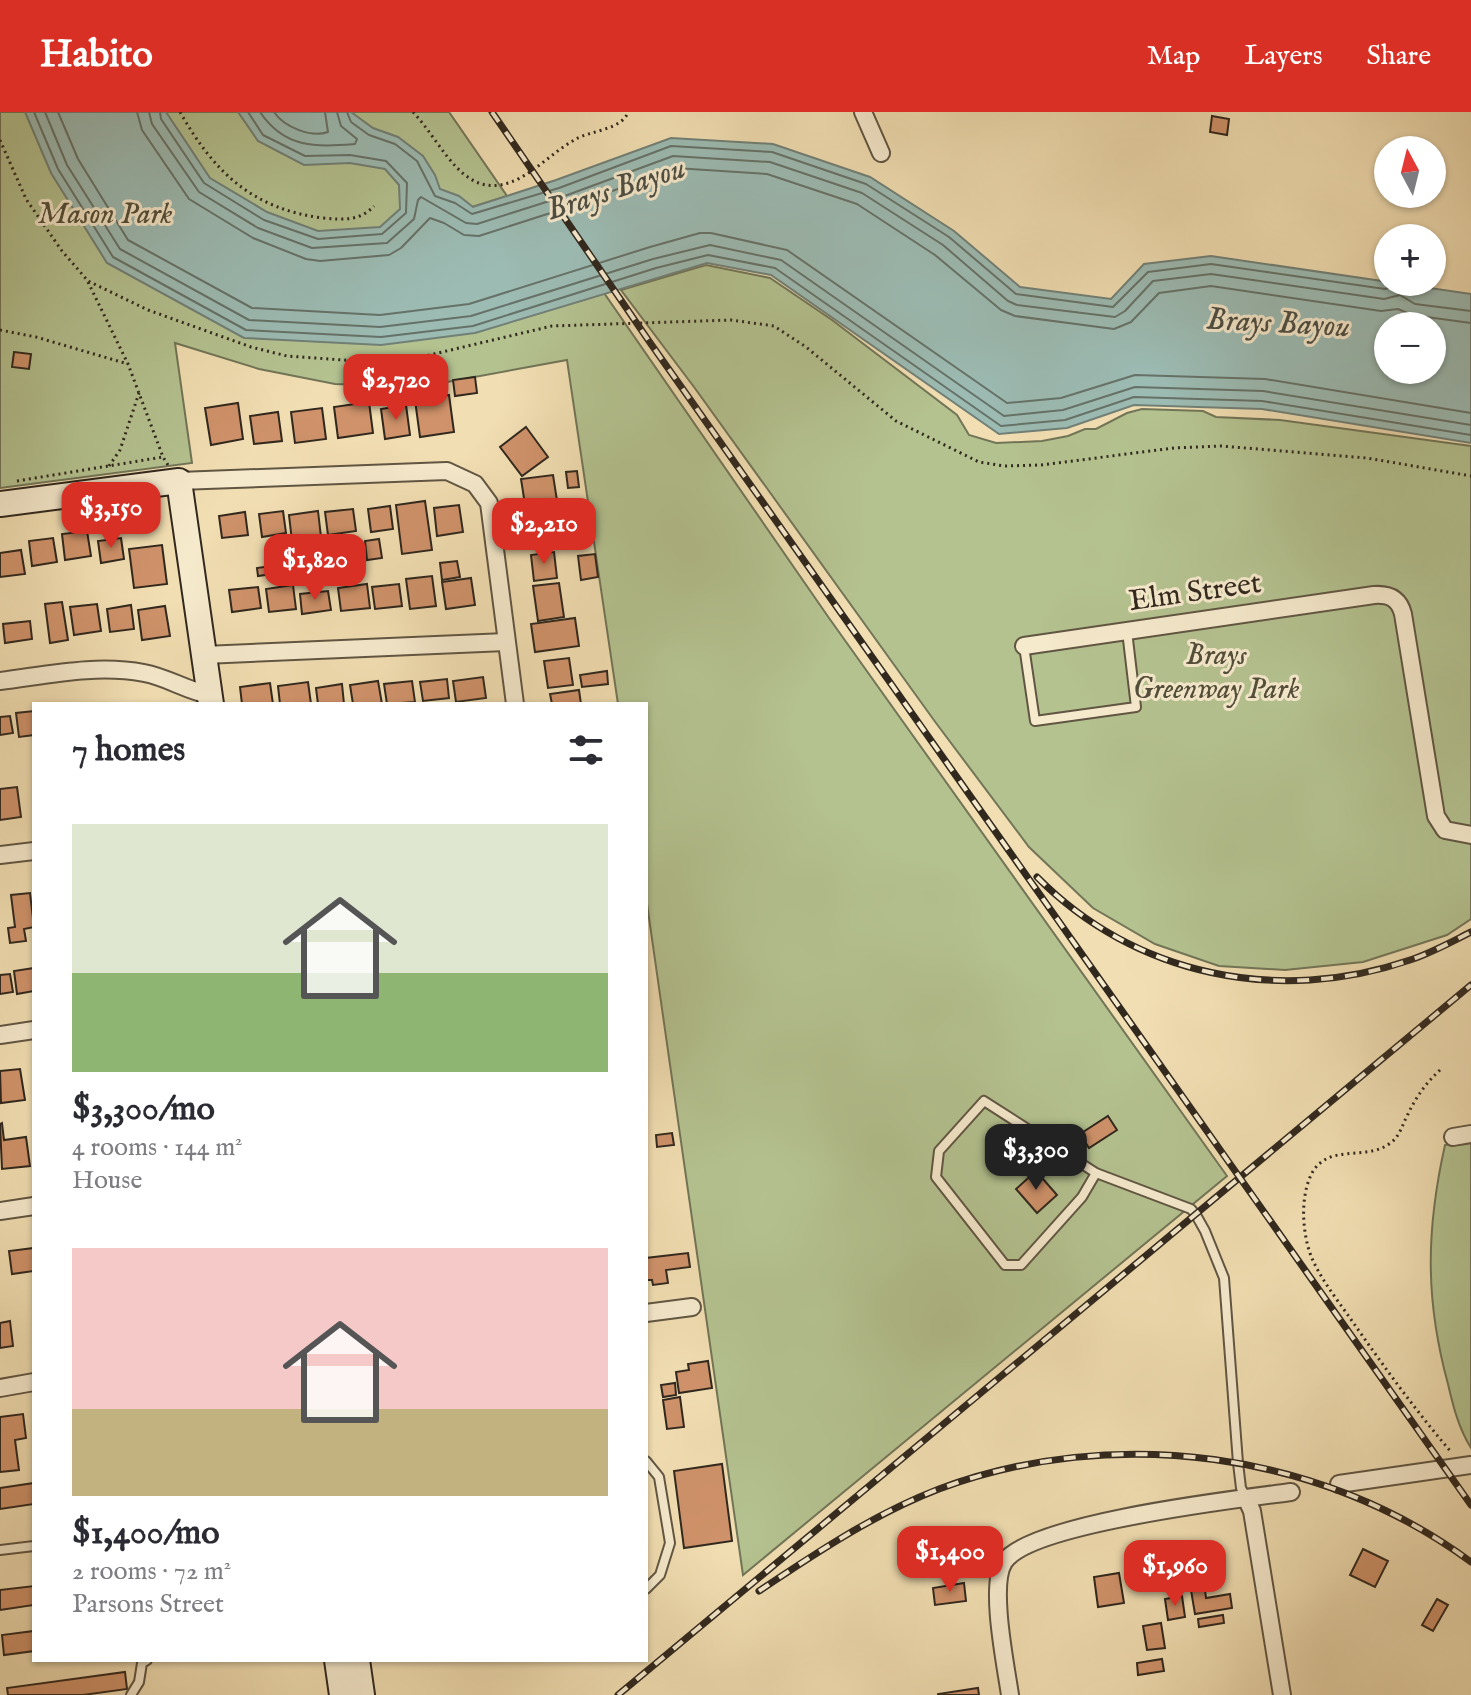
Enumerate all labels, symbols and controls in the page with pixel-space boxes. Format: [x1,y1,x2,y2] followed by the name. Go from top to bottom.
[40,32,153,80] text: Habito
[1147,39,1200,74] text: Map
[1244,39,1323,74] text: Layers
[1367,39,1431,74] text: Share
[1374,136,1446,208] north arrow
[1374,136,1446,384] map controls
[541,148,691,232] water label: Brays Bayou
[37,196,173,234] park label: Mason Park
[1374,224,1446,296] button: +
[1205,300,1351,348] water label: Brays Bayou
[1374,312,1446,384] button: −
[331,354,461,422] pin: $2,720
[361,363,431,396] text: $2,720
[46,482,176,550] pin: $3,150
[80,491,142,524] text: $3,150
[479,498,609,566] pin: $2,210
[510,507,578,540] text: $2,210
[250,534,380,602] pin: $1,820
[282,543,348,576] text: $1,820
[1126,565,1264,621] street label: Elm Street
[1133,637,1300,709] park label: Brays Greenway Park
[564,728,608,772] icon: filters
[72,729,185,772] text: 7 homes
[268,876,412,1020] icon: home
[72,1088,215,1131] text: $3,300/mo
[971,1124,1101,1192] pin: $3,300
[72,1131,243,1164] text: 4 rooms · 144 m²
[1003,1133,1069,1166] text: $3,300
[72,1164,142,1197] text: House
[268,1300,412,1444] icon: home
[72,1512,219,1555] text: $1,400/mo
[885,1526,1015,1594] pin: $1,400
[915,1535,985,1568] text: $1,400
[1110,1540,1240,1608] pin: $1,960
[1142,1549,1208,1582] text: $1,960
[72,1555,231,1588] text: 2 rooms · 72 m²
[72,1588,224,1621] text: Parsons Street

